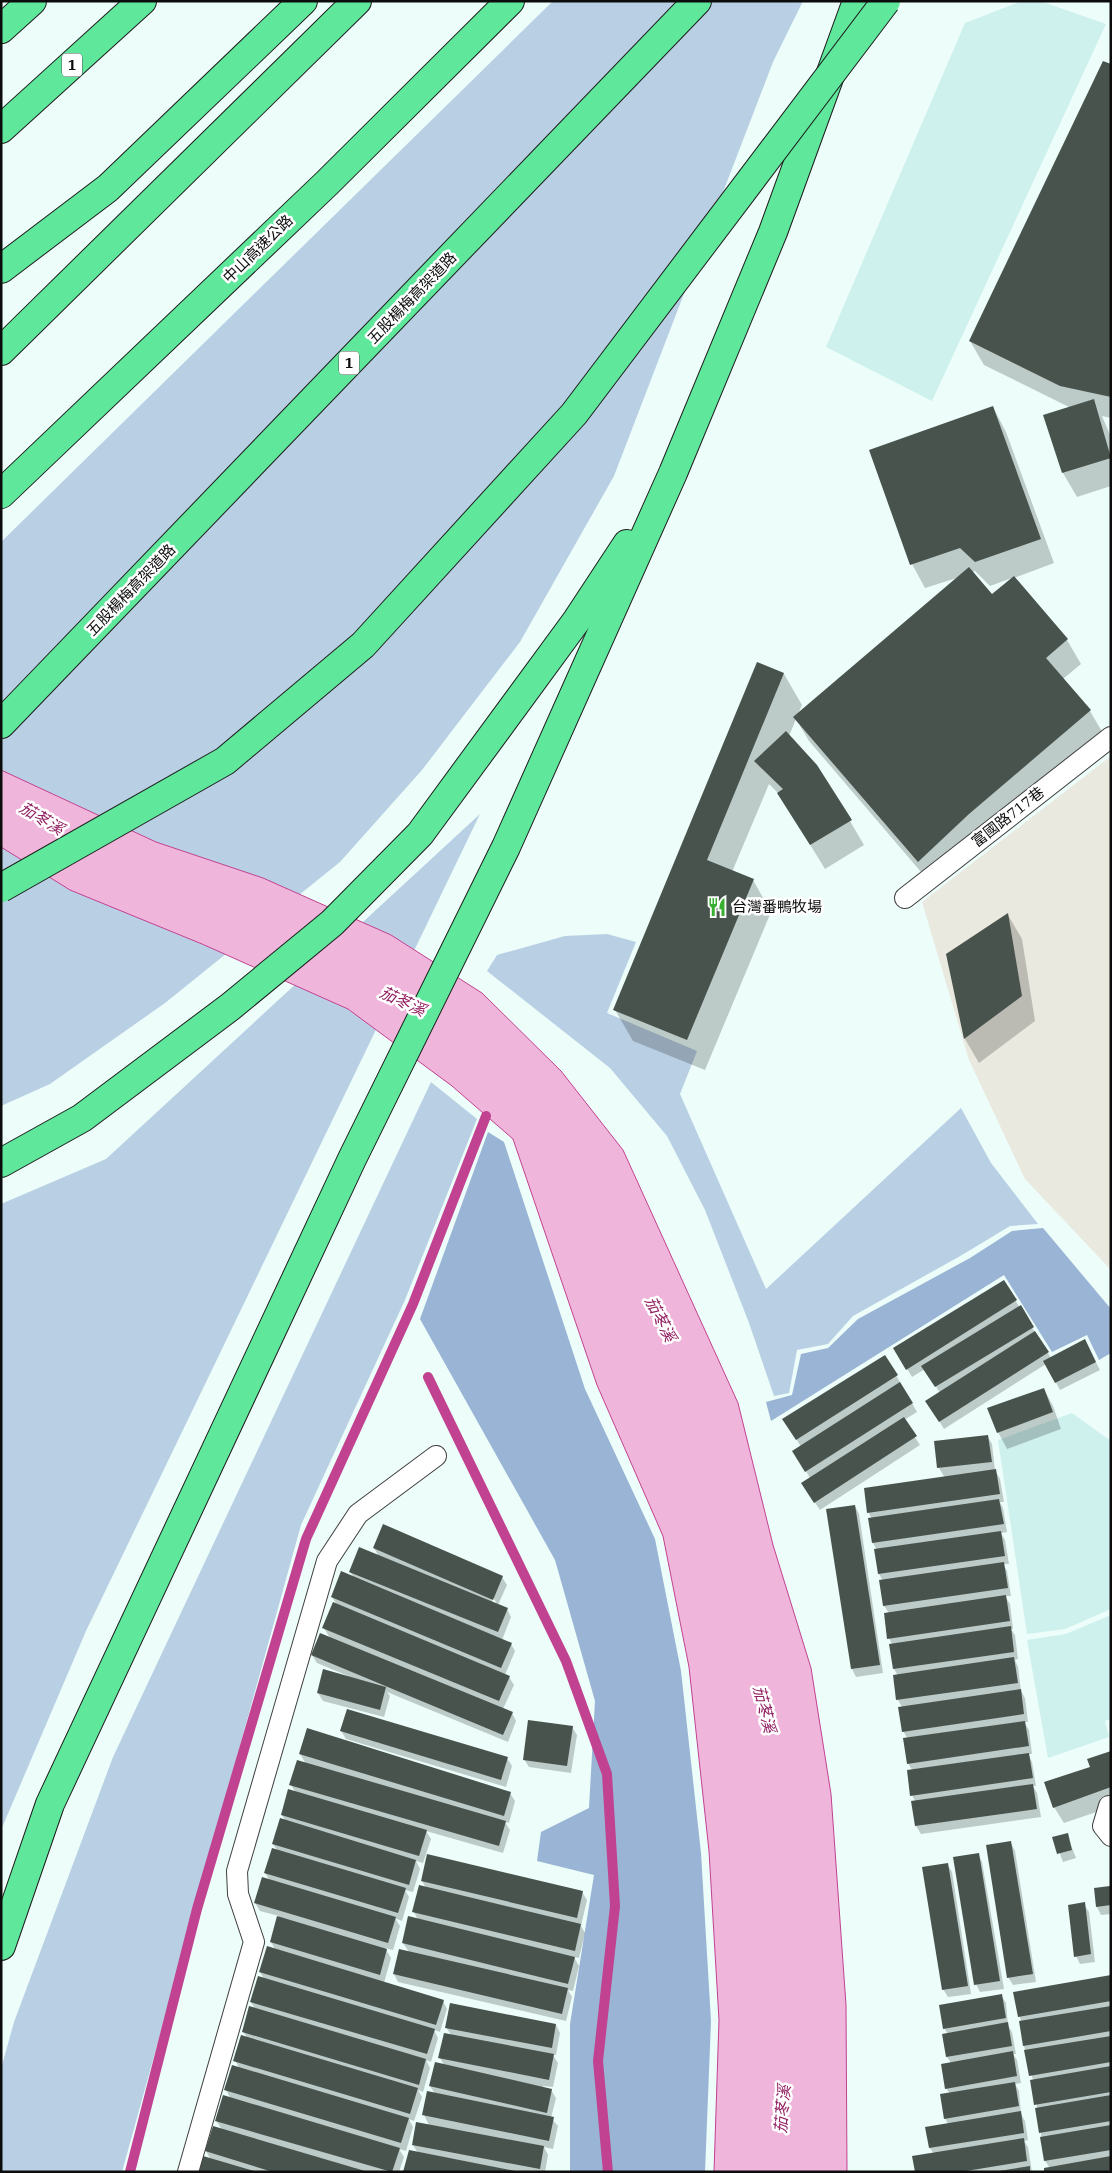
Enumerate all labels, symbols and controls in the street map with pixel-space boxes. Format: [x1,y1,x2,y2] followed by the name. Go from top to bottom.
[62,54,82,76] road number: 1
[219,211,297,287] street label: 中山高速公路
[363,248,460,347] street label: 五股楊梅高架道路
[339,352,359,374] road number: 1
[82,540,179,639] street label: 五股楊梅高架道路
[968,782,1048,851] street label: 富國路717巷
[16,797,69,840] water label: 茄苳溪
[706,896,728,918] restaurant icon: 台灣番鴨牧場
[732,897,822,916] place label: 台灣番鴨牧場
[377,982,431,1021] water label: 茄苳溪
[641,1293,682,1347] water label: 茄苳溪
[749,1683,781,1737] water label: 茄苳溪
[770,2082,794,2134] water label: 茄苳溪

